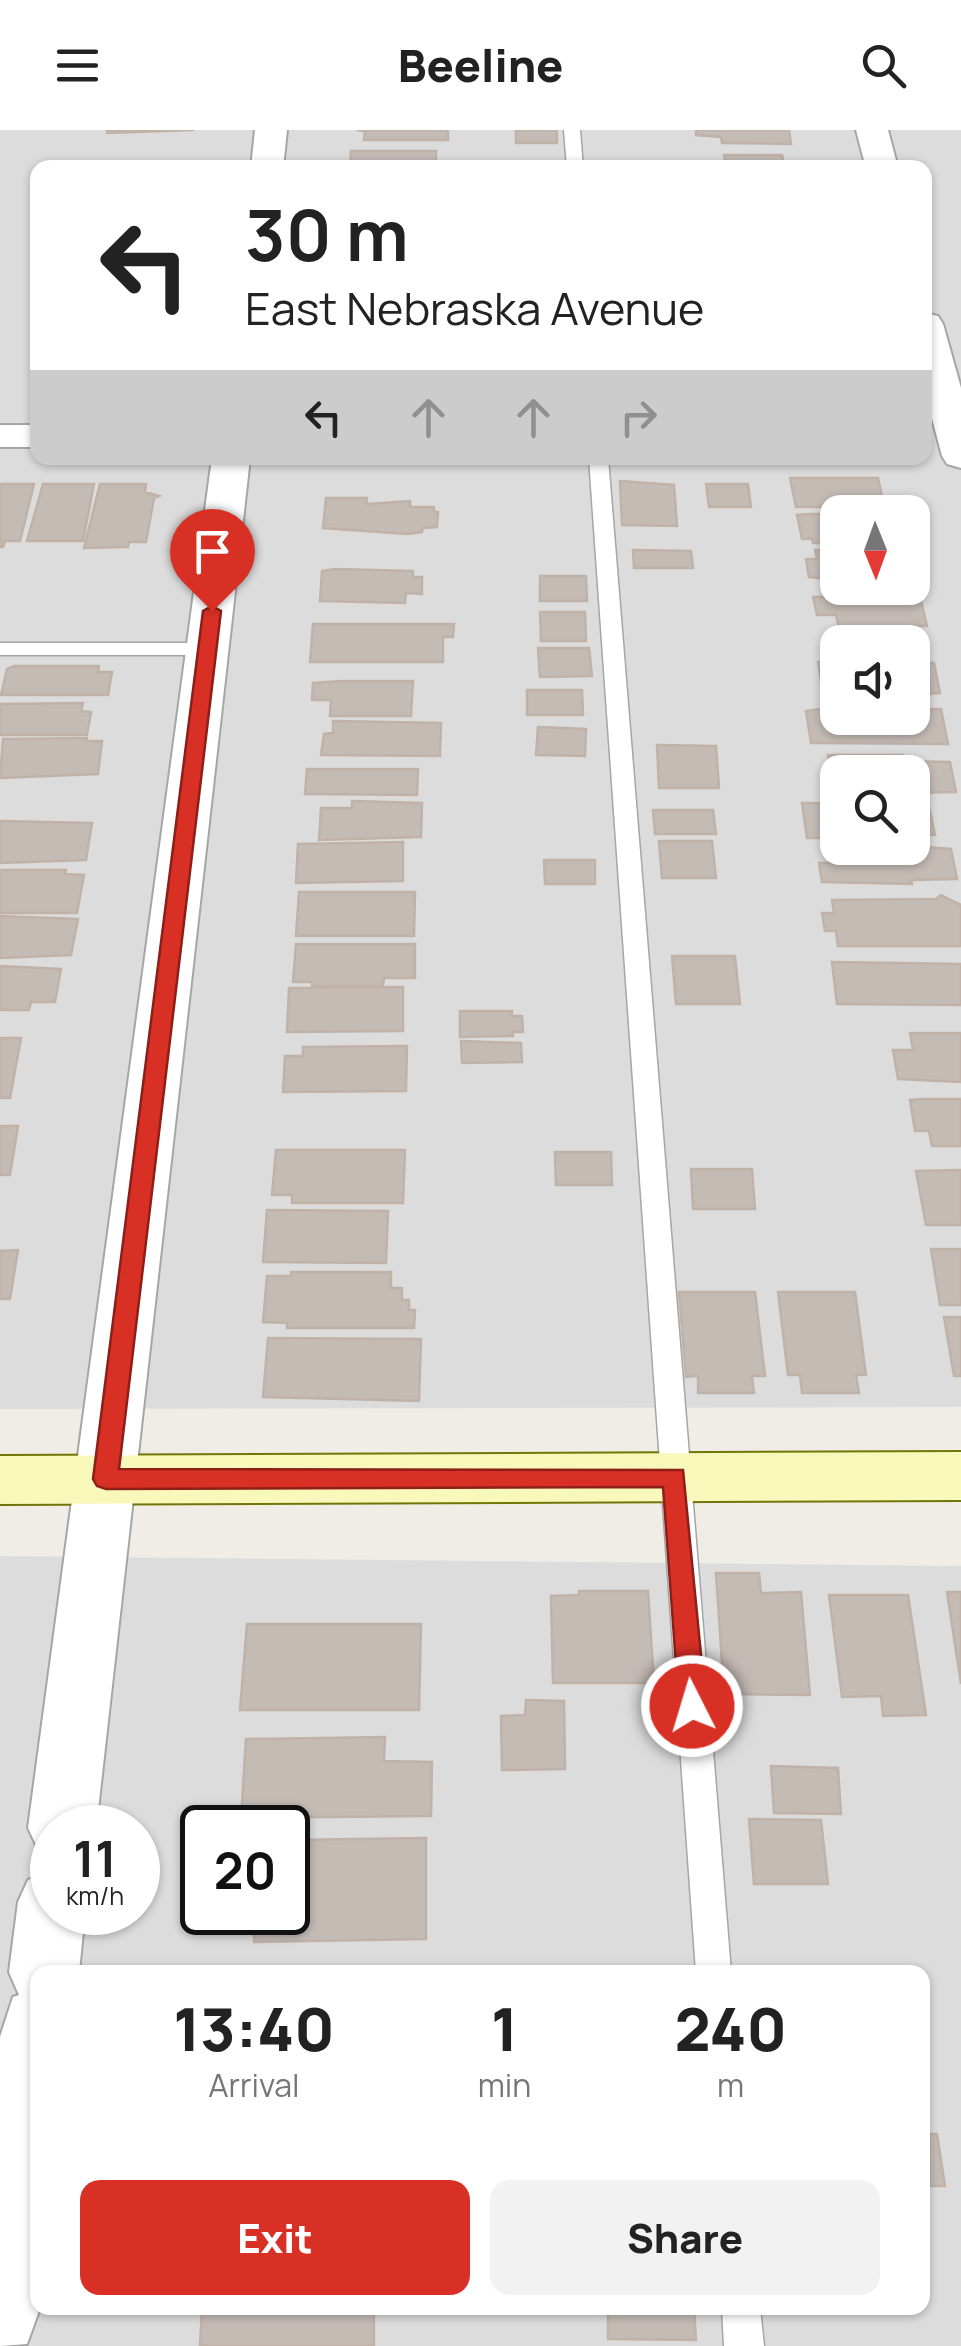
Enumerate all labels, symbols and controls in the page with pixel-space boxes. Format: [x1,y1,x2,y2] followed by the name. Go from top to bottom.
[398,34,563,96] text: Beeline
[50,38,105,93] icon: menu
[856,38,911,93] icon: search
[245,186,409,282] text: 30 m
[80,200,210,330] icon: left
[245,277,704,339] text: East Nebraska Avenue
[296,390,351,445] icon: left
[401,390,456,445] icon: ahead
[506,390,561,445] icon: ahead
[611,390,666,445] icon: right
[820,495,930,605] north arrow
[820,495,930,865] map controls
[170,509,255,612] pin
[185,524,240,579] icon: arrive
[820,625,930,735] button: sound
[820,755,930,865] button: search
[640,1654,744,1758] position arrow
[180,1805,310,1935] speed limit sign: 20
[73,1824,117,1892] text: 11
[66,1878,124,1913] text: km/h
[173,1987,335,2069] text: 13:40
[491,1987,518,2069] text: 1
[674,1987,787,2069] text: 240
[208,2063,300,2107] text: Arrival
[478,2063,531,2107] text: min
[717,2063,744,2107] text: m
[80,2180,470,2295] button: Exit
[490,2180,880,2295] button: Share

